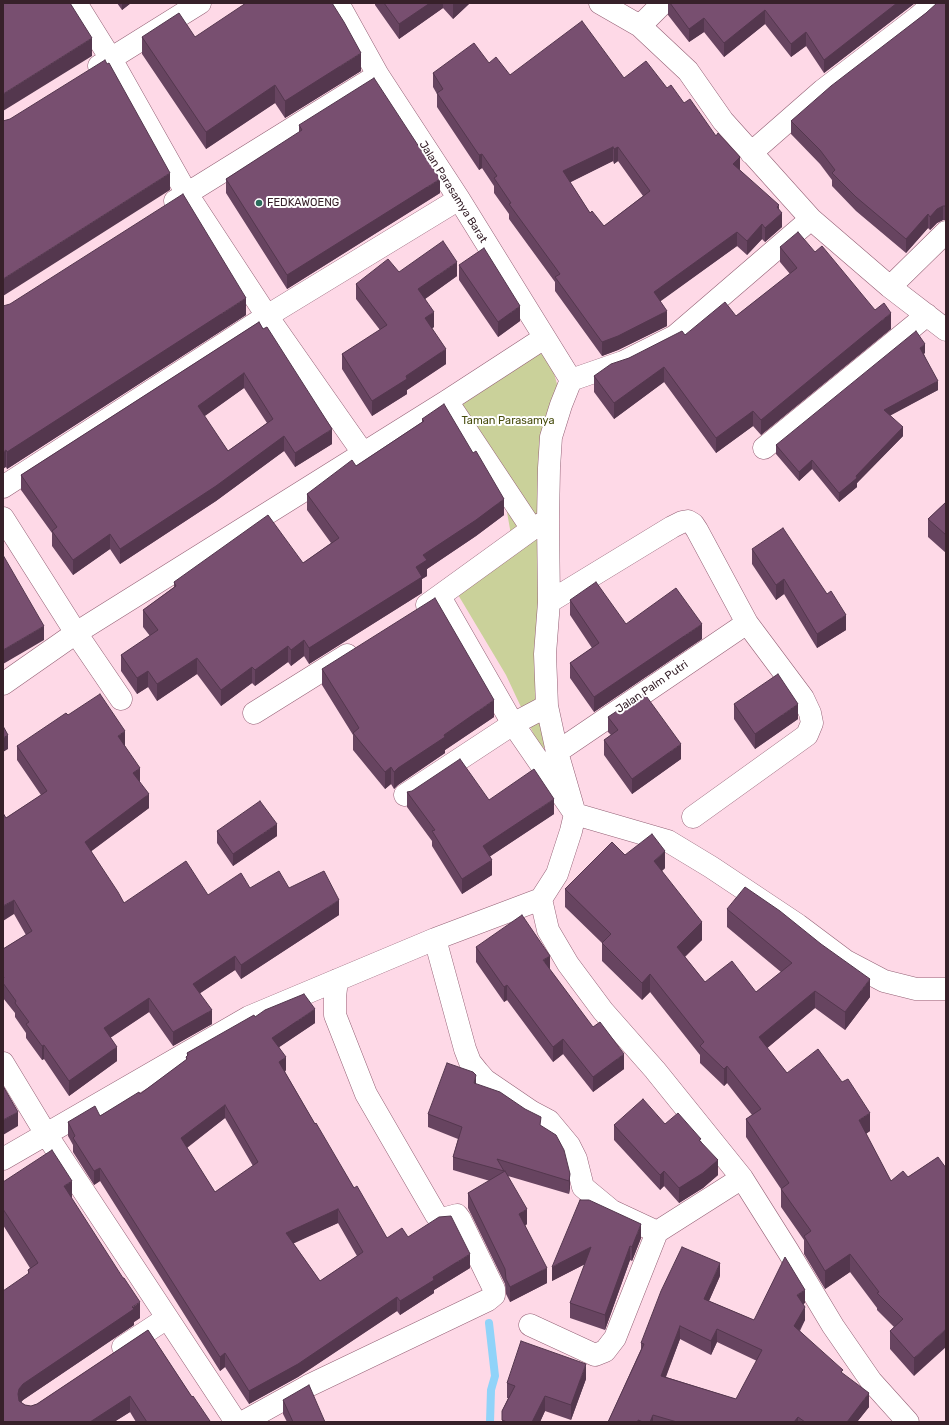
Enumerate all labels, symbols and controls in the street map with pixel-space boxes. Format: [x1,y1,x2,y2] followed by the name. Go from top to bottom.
[416,138,490,246] street label: Jalan Parasamya Barat
[267,196,339,210] place label: FEDKAWOENG
[254,198,264,208] marker: FEDKAWOENG
[461,414,555,428] park label: Taman Parasamya
[613,658,691,716] street label: Jalan Palm Putri

